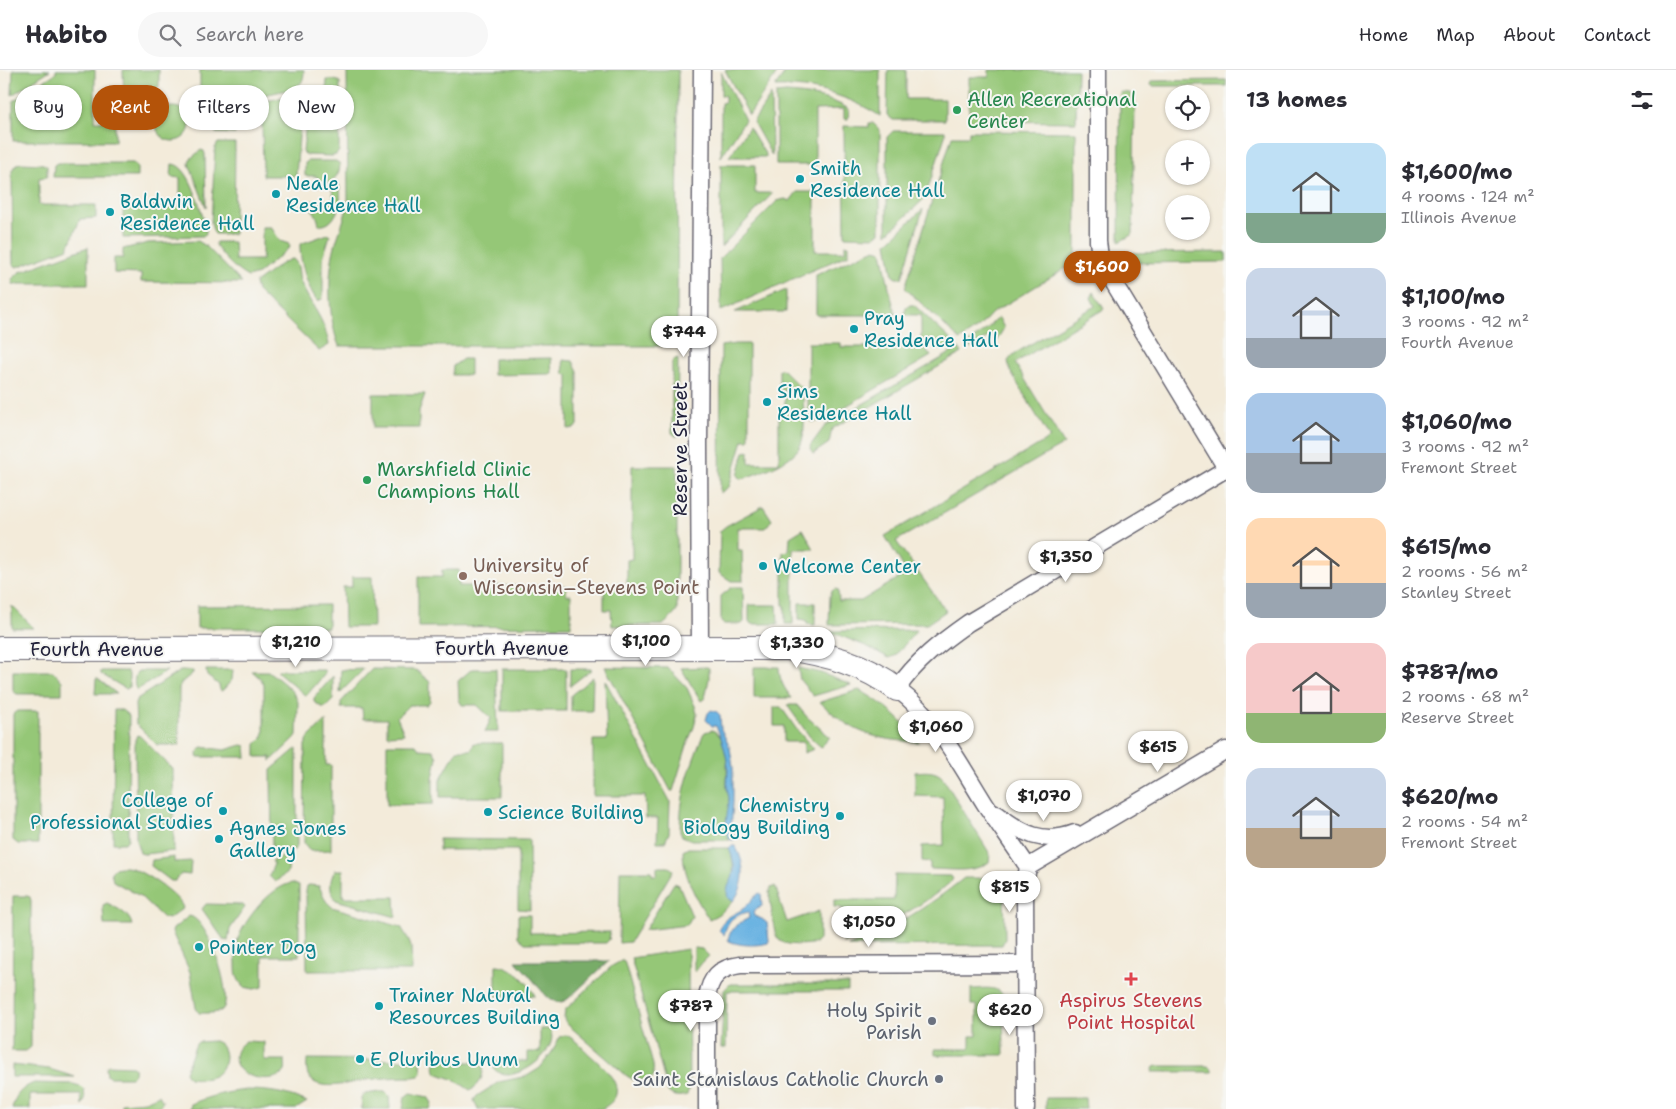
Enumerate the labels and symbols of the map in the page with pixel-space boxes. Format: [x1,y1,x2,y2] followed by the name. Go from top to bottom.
[967,87,1137,134] place label: Allen Recreational Center
[951,104,963,116] marker: Allen Recreational Center
[810,156,945,203] place label: Smith Residence Hall
[286,171,421,218] place label: Neale Residence Hall
[794,173,806,185] marker: Smith Residence Hall
[270,188,282,200] marker: Neale Residence Hall
[120,189,255,236] place label: Baldwin Residence Hall
[104,206,116,218] marker: Baldwin Residence Hall
[1061,250,1143,293] pin: $1,600
[864,306,999,353] place label: Pray Residence Hall
[654,316,714,358] pin: $744
[848,323,860,335] marker: Pray Residence Hall
[777,379,912,426] place label: Sims Residence Hall
[668,382,693,516] street label: Reserve Street
[761,396,773,408] marker: Sims Residence Hall
[377,457,531,504] place label: Marshfield Clinic Champions Hall
[361,474,373,486] marker: Marshfield Clinic Champions Hall
[1025,540,1107,583] pin: $1,350
[473,553,700,600] place label: University of Wisconsin–Stevens Point
[773,554,921,579] place label: Welcome Center
[757,560,769,572] marker: Welcome Center
[457,570,469,582] marker: University of Wisconsin–Stevens Point
[605,624,687,667] pin: $1,100
[255,626,337,668] pin: $1,210
[756,626,838,669] pin: $1,330
[435,636,569,661] street label: Fourth Avenue
[30,637,164,662] street label: Fourth Avenue
[895,710,977,753] pin: $1,060
[1128,730,1188,773] pin: $615
[1003,780,1085,822] pin: $1,070
[30,788,214,835] place label: College of Professional Studies
[683,793,830,840] place label: Chemistry Biology Building
[498,800,644,825] place label: Science Building
[217,805,229,817] marker: College of Professional Studies
[482,806,494,818] marker: Science Building
[834,810,846,822] marker: Chemistry Biology Building
[229,816,347,863] place label: Agnes Jones Gallery
[213,833,225,845] marker: Agnes Jones Gallery
[980,870,1040,913] pin: $815
[828,906,910,948] pin: $1,050
[209,935,316,960] place label: Pointer Dog
[193,941,205,953] marker: Pointer Dog
[1124,972,1138,986] marker: Aspirus Stevens Point Hospital
[389,983,560,1030] place label: Trainer Natural Resources Building
[1059,988,1203,1035] place label: Aspirus Stevens Point Hospital
[661,990,721,1032] pin: $787
[980,994,1040,1036] pin: $620
[827,998,922,1045] place label: Holy Spirit Parish
[373,1000,385,1012] marker: Trainer Natural Resources Building
[926,1015,938,1027] marker: Holy Spirit Parish
[370,1047,518,1072] place label: E Pluribus Unum
[354,1053,366,1065] marker: E Pluribus Unum
[633,1067,929,1092] place label: Saint Stanislaus Catholic Church
[933,1073,945,1085] marker: Saint Stanislaus Catholic Church

